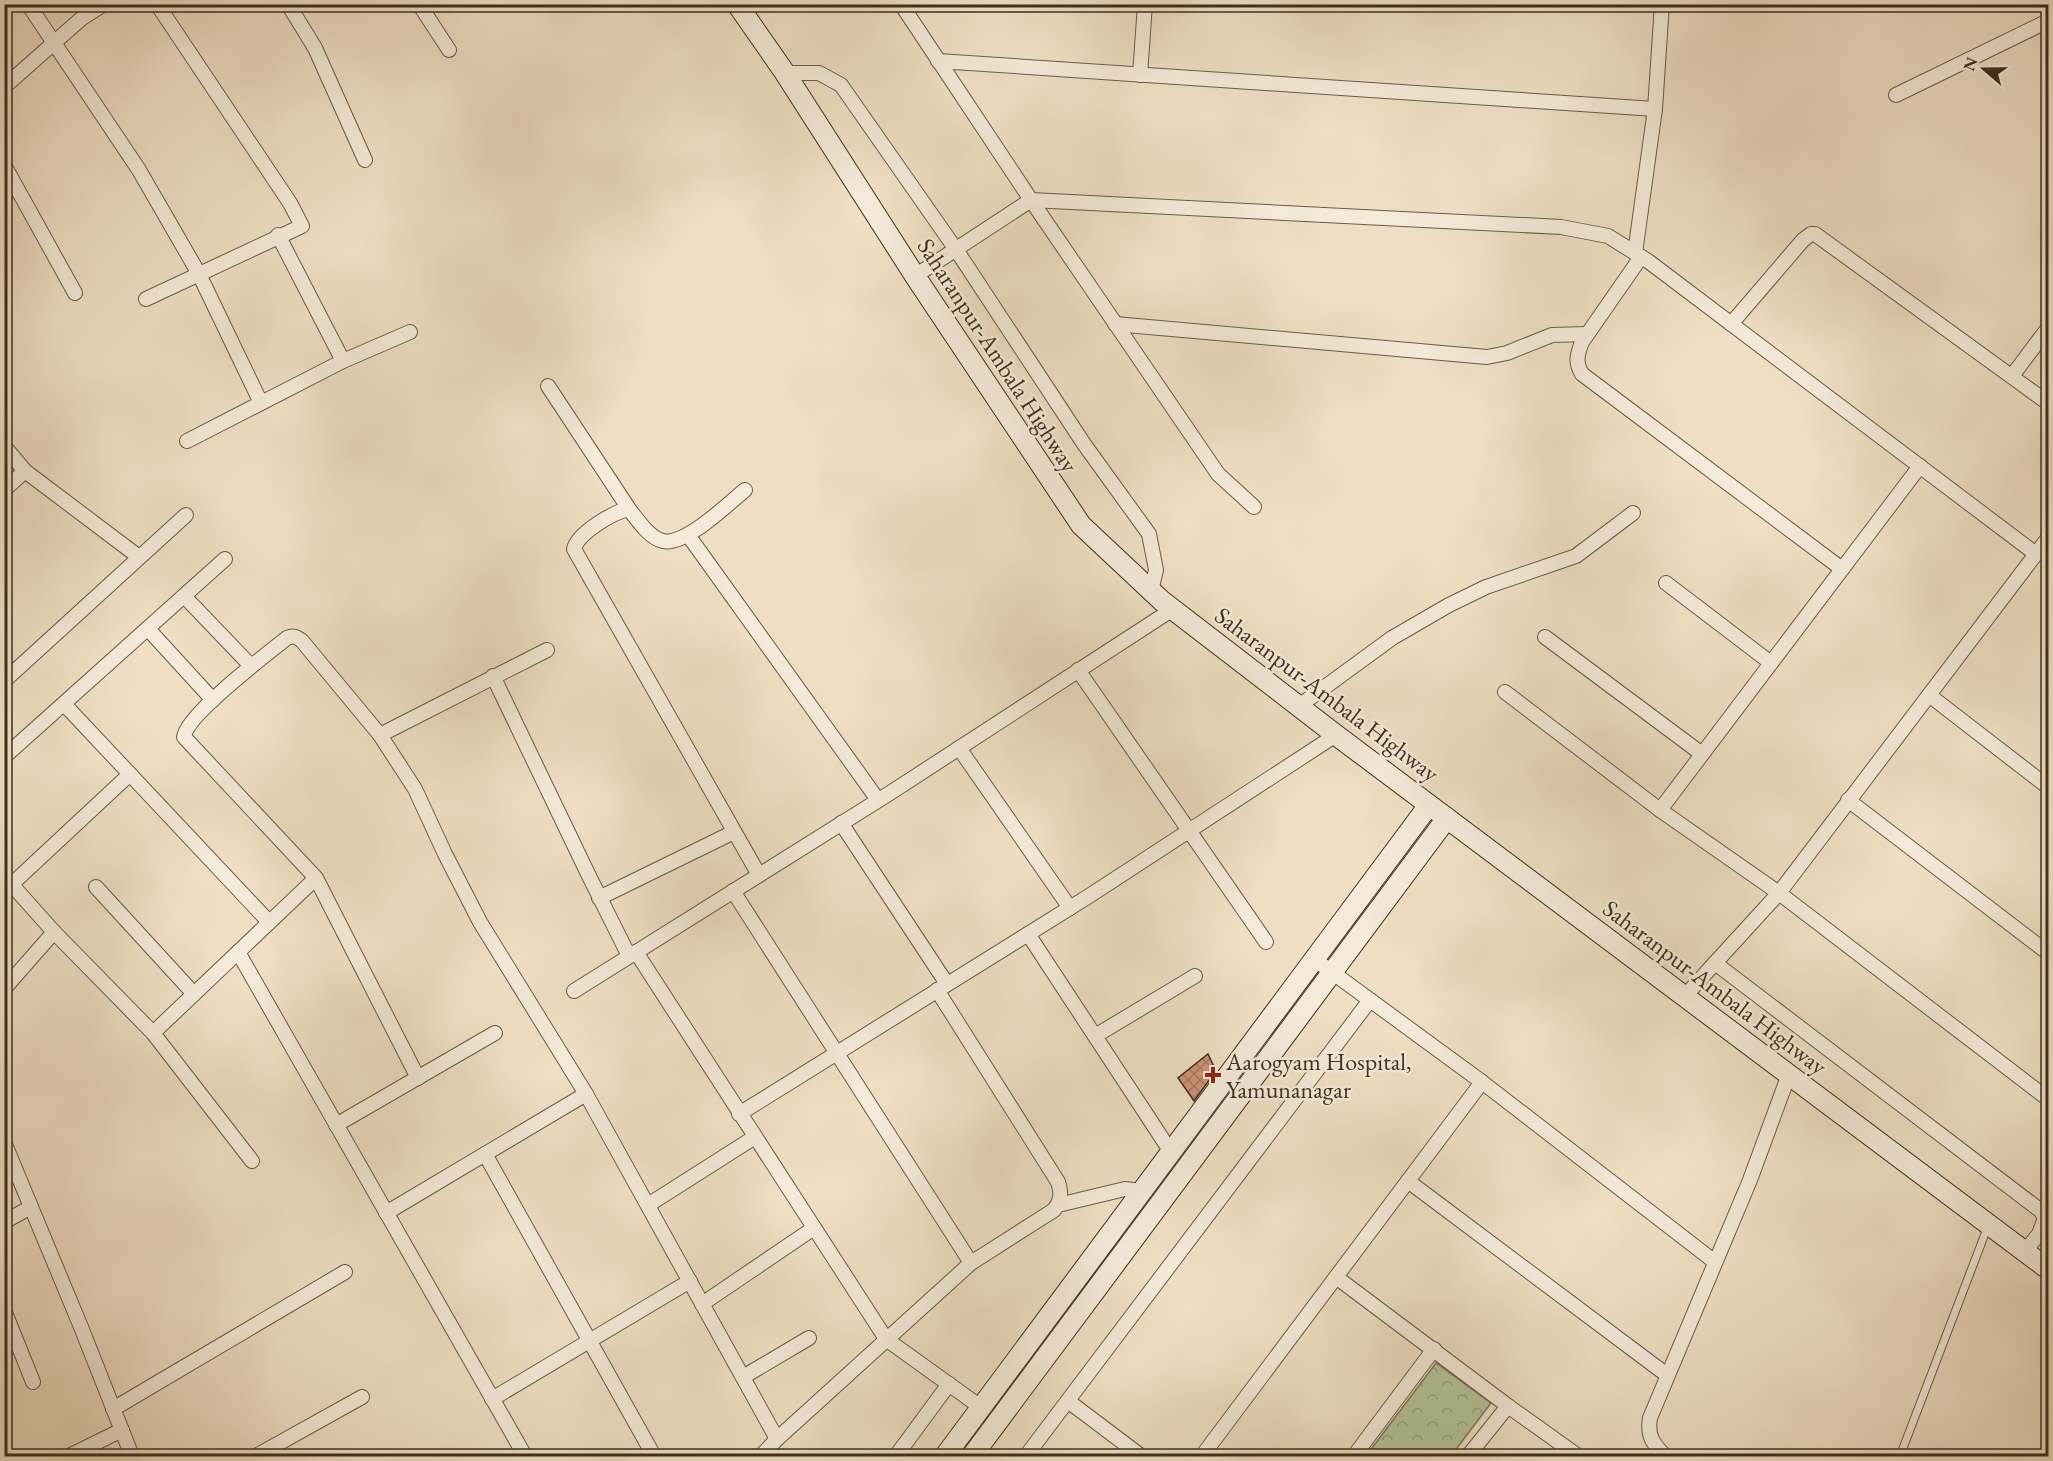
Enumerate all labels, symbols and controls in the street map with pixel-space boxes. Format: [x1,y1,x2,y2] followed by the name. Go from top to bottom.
[1954,39,2014,99] north arrow
[1958,54,1982,74] text: N
[911,232,1086,478] street label: Saharanpur-Ambala Highway
[1209,599,1446,789] street label: Saharanpur-Ambala Highway
[1597,892,1834,1082] street label: Saharanpur-Ambala Highway
[1225,1046,1412,1105] place label: Aarogyam Hospital, Yamunanagar
[1204,1066,1222,1084] marker: Aarogyam Hospital, Yamunanagar

